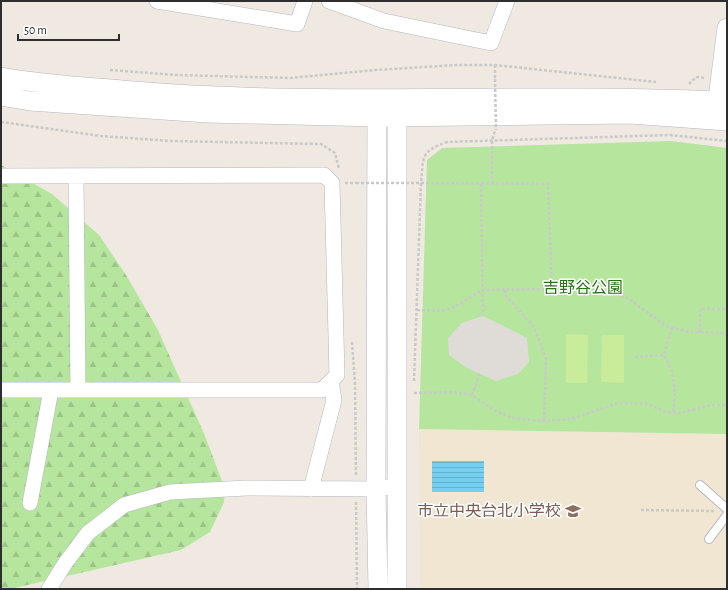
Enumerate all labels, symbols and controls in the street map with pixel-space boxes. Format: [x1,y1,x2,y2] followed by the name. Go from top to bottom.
[18,16,119,42] scale bar
[24,24,47,36] text: 50 m
[543,279,623,296] park label: 吉野谷公園
[417,502,561,519] place label: 市立中央台北小学校
[564,502,582,520] school or university icon: 市立中央台北小学校

